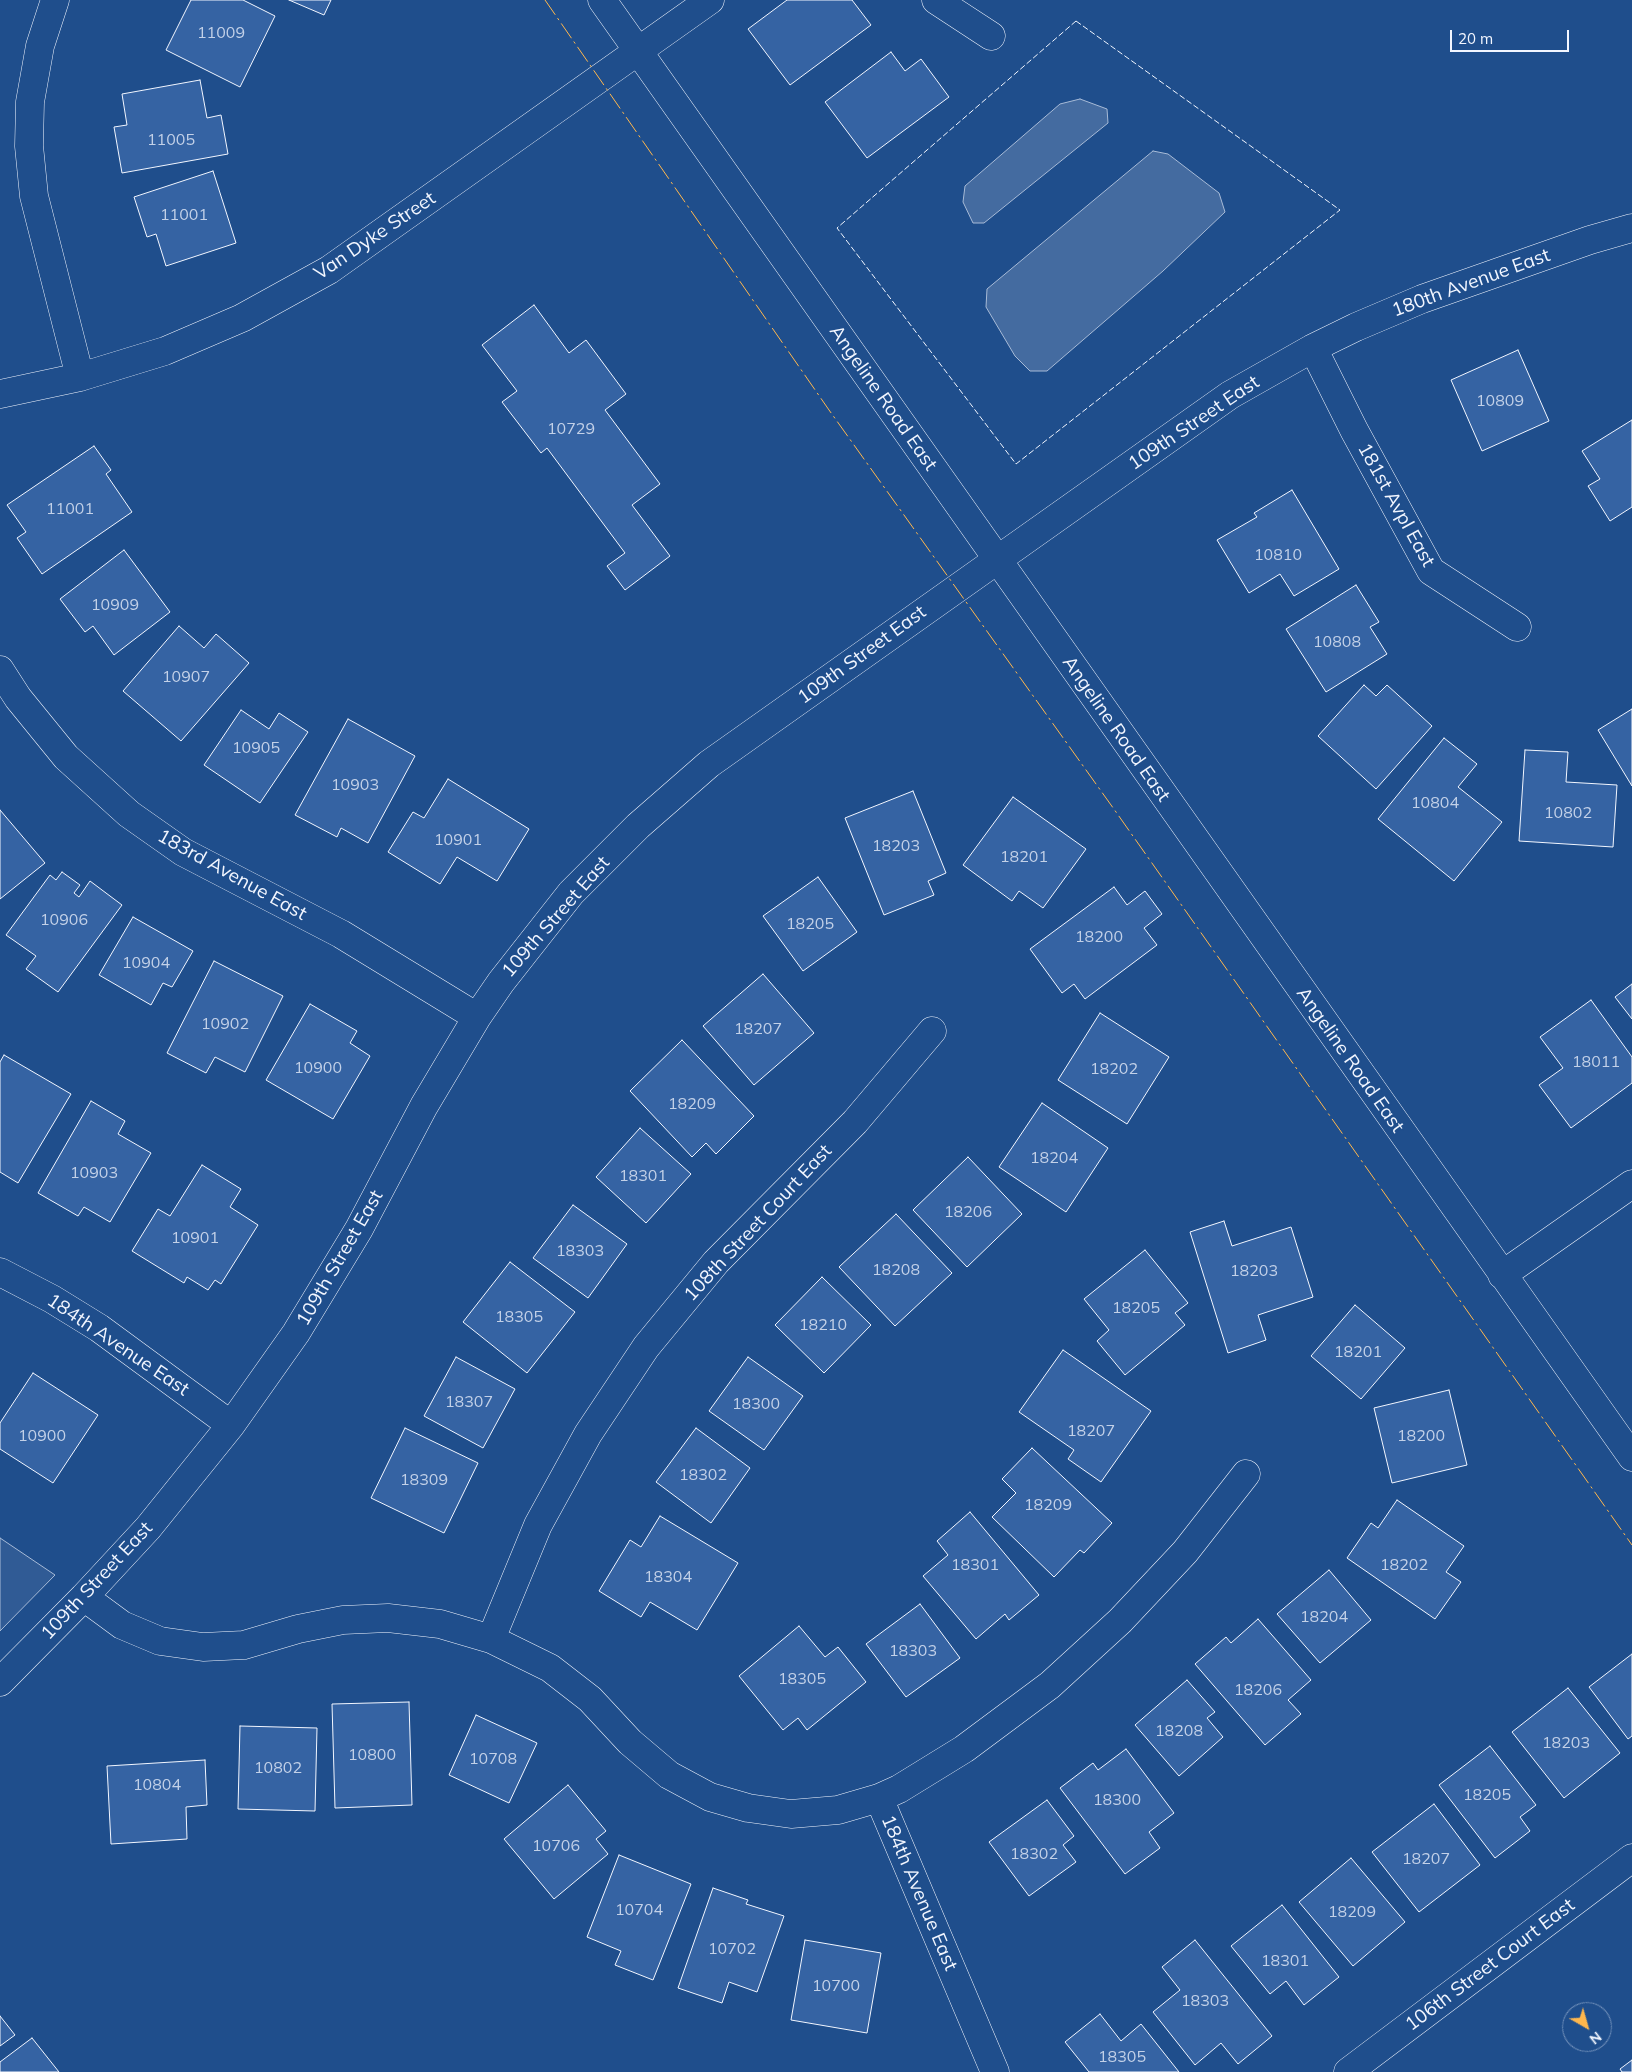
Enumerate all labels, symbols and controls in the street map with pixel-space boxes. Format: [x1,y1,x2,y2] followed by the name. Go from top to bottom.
[1452,20,1571,52] scale bar
[197,23,245,43] house number: 11009
[1458,29,1493,48] text: 20 m
[147,130,195,150] house number: 11005
[310,187,440,285] street label: Van Dyke Street
[160,205,208,225] house number: 11001
[1389,244,1553,322] street label: 180th Avenue East
[824,321,942,475] street label: Angeline Road East
[1124,371,1264,475] street label: 109th Street East
[1476,391,1524,411] house number: 10809
[547,419,595,439] house number: 10729
[1353,439,1439,571] street label: 181st Avpl East
[46,499,94,519] house number: 11001
[1254,545,1302,565] house number: 10810
[91,595,139,615] house number: 10909
[793,601,931,709] street label: 109th Street East
[1313,632,1361,652] house number: 10808
[1057,652,1175,806] street label: Angeline Road East
[162,667,210,687] house number: 10907
[232,738,280,758] house number: 10905
[331,775,379,795] house number: 10903
[1411,793,1459,813] house number: 10804
[1544,803,1592,823] house number: 10802
[153,825,311,925] street label: 183rd Avenue East
[434,830,482,850] house number: 10901
[872,836,920,856] house number: 18203
[1000,847,1048,867] house number: 18201
[497,852,615,982] street label: 109th Street East
[40,910,88,930] house number: 10906
[786,914,834,934] house number: 18205
[1075,927,1123,947] house number: 18200
[122,953,170,973] house number: 10904
[1291,983,1409,1137] street label: Angeline Road East
[201,1014,249,1034] house number: 10902
[734,1019,782,1039] house number: 18207
[1572,1052,1620,1072] house number: 18011
[294,1058,342,1078] house number: 10900
[1090,1059,1138,1079] house number: 18202
[668,1094,716,1114] house number: 18209
[679,1140,837,1306] street label: 108th Street Court East
[1030,1148,1078,1168] house number: 18204
[70,1163,118,1183] house number: 10903
[619,1166,667,1186] house number: 18301
[292,1186,388,1330] street label: 109th Street East
[944,1202,992,1222] house number: 18206
[171,1228,219,1248] house number: 10901
[556,1241,604,1261] house number: 18303
[872,1260,920,1280] house number: 18208
[1230,1261,1278,1281] house number: 18203
[43,1289,193,1401] street label: 184th Avenue East
[1112,1298,1160,1318] house number: 18205
[495,1307,543,1327] house number: 18305
[799,1315,847,1335] house number: 18210
[1334,1342,1382,1362] house number: 18201
[445,1392,493,1412] house number: 18307
[732,1394,780,1414] house number: 18300
[1067,1421,1115,1441] house number: 18207
[18,1426,66,1446] house number: 10900
[1397,1426,1445,1446] house number: 18200
[679,1465,727,1485] house number: 18302
[400,1470,448,1490] house number: 18309
[1024,1495,1072,1515] house number: 18209
[37,1517,157,1645] street label: 109th Street East
[951,1555,999,1575] house number: 18301
[1380,1555,1428,1575] house number: 18202
[644,1567,692,1587] house number: 18304
[1300,1607,1348,1627] house number: 18204
[889,1641,937,1661] house number: 18303
[778,1669,826,1689] house number: 18305
[1234,1680,1282,1700] house number: 18206
[1155,1721,1203,1741] house number: 18208
[1542,1733,1590,1753] house number: 18203
[348,1745,396,1765] house number: 10800
[469,1749,517,1769] house number: 10708
[254,1758,302,1778] house number: 10802
[133,1775,181,1795] house number: 10804
[1463,1785,1511,1805] house number: 18205
[1093,1790,1141,1810] house number: 18300
[876,1812,962,1974] street label: 184th Avenue East
[532,1836,580,1856] house number: 10706
[1010,1844,1058,1864] house number: 18302
[1402,1849,1450,1869] house number: 18207
[1401,1894,1579,2036] street label: 106th Street Court East
[615,1900,663,1920] house number: 10704
[1328,1902,1376,1922] house number: 18209
[708,1939,756,1959] house number: 10702
[1261,1951,1309,1971] house number: 18301
[812,1976,860,1996] house number: 10700
[1181,1991,1229,2011] house number: 18303
[1562,2002,1612,2052] north arrow
[1586,2028,1605,2048] text: N
[1098,2047,1146,2067] house number: 18305

